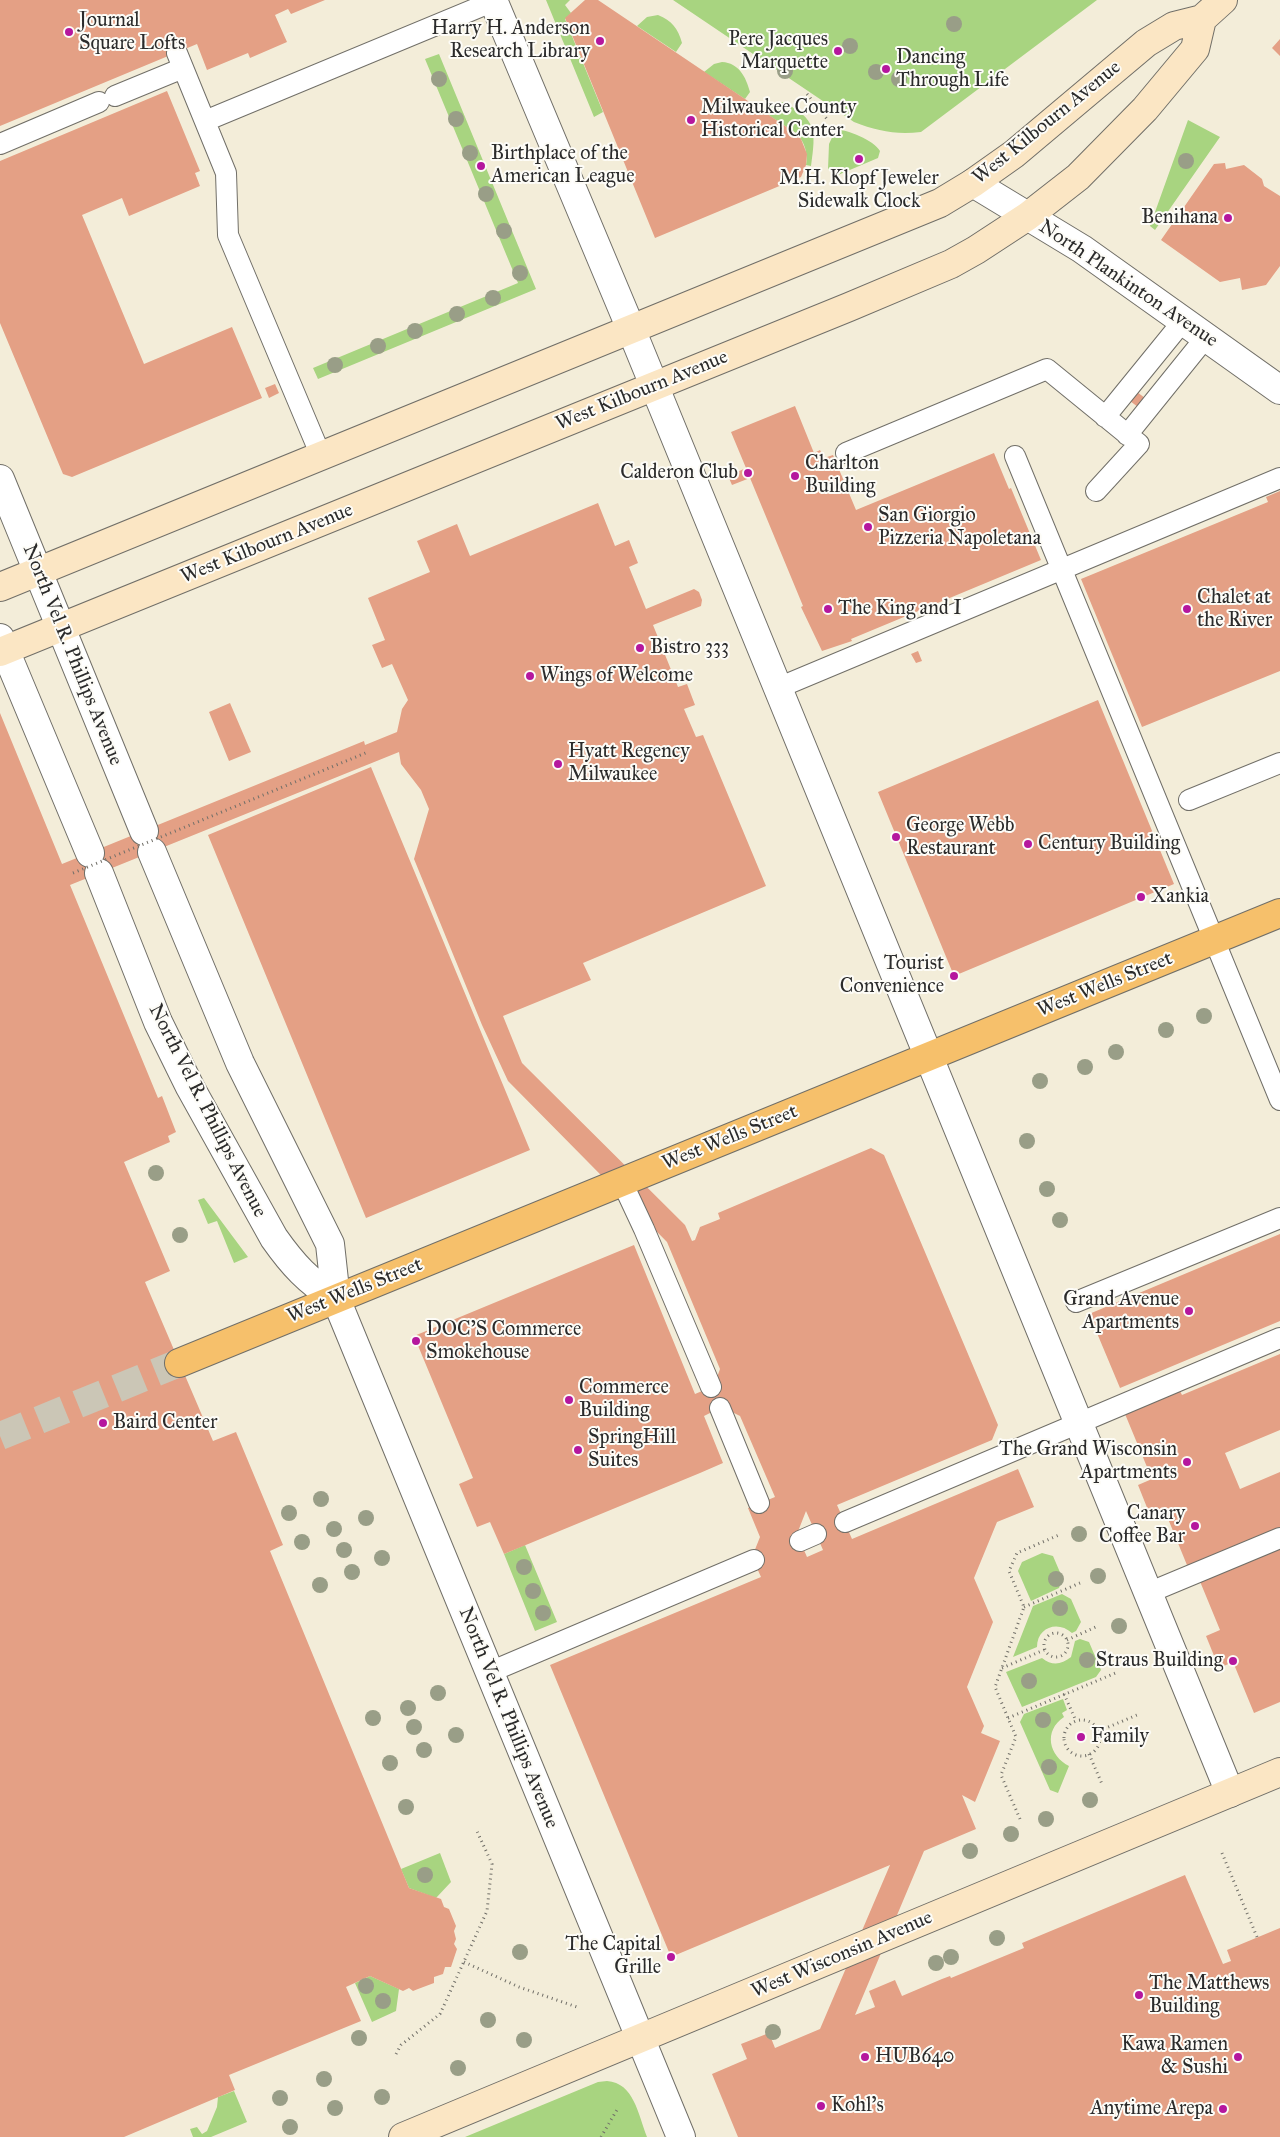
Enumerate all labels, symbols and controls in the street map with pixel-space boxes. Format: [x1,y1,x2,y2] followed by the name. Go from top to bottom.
[79,9,185,56] place label: Journal Square Lofts
[431,17,590,64] place label: Harry H. Anderson Research Library
[63,26,75,38] marker: Journal Square Lofts
[728,28,828,75] place label: Pere Jacques Marquette
[594,35,606,47] marker: Harry H. Anderson Research Library
[832,45,844,57] marker: Pere Jacques Marquette
[896,46,1009,93] place label: Dancing Through Life
[968,56,1126,190] street label: West Kilbourn Avenue
[880,63,892,75] marker: Dancing Through Life
[701,96,856,143] place label: Milwaukee County Historical Center
[685,114,697,126] marker: Milwaukee County Historical Center
[491,142,635,189] place label: Birthplace of the American League
[853,153,865,165] marker: M.H. Klopf Jeweler Sidewalk Clock
[475,160,487,172] marker: Birthplace of the American League
[779,167,939,214] place label: M.H. Klopf Jeweler Sidewalk Clock
[1141,206,1218,230] place label: Benihana
[1222,212,1234,224] marker: Benihana
[1034,215,1222,353] street label: North Plankinton Avenue
[552,345,732,437] street label: West Kilbourn Avenue
[805,452,879,499] place label: Charlton Building
[620,461,738,485] place label: Calderon Club
[742,467,754,479] marker: Calderon Club
[789,470,801,482] marker: Charlton Building
[177,498,357,590] street label: West Kilbourn Avenue
[878,504,1041,551] place label: San Giorgio Pizzeria Napoletana
[862,521,874,533] marker: San Giorgio Pizzeria Napoletana
[17,541,127,769] street label: North Vel R. Phillips Avenue
[1197,586,1272,633] place label: Chalet at the River
[838,597,962,621] place label: The King and I
[822,603,834,615] marker: The King and I
[1181,603,1193,615] marker: Chalet at the River
[650,636,729,660] place label: Bistro 333
[634,642,646,654] marker: Bistro 333
[540,664,693,688] place label: Wings of Welcome
[524,670,536,682] marker: Wings of Welcome
[568,740,690,787] place label: Hyatt Regency Milwaukee
[552,758,564,770] marker: Hyatt Regency Milwaukee
[906,814,1014,861] place label: George Webb Restaurant
[890,831,902,843] marker: George Webb Restaurant
[1038,832,1180,856] place label: Century Building
[1022,838,1034,850] marker: Century Building
[1151,885,1209,909] place label: Xankia
[1135,891,1147,903] marker: Xankia
[1034,947,1176,1023] street label: West Wells Street
[840,952,944,999] place label: Tourist Convenience
[948,970,960,982] marker: Tourist Convenience
[143,1000,271,1222] street label: North Vel R. Phillips Avenue
[659,1100,801,1176] street label: West Wells Street
[284,1253,426,1329] street label: West Wells Street
[1063,1288,1179,1335] place label: Grand Avenue Apartments
[1183,1305,1195,1317] marker: Grand Avenue Apartments
[426,1318,581,1365] place label: DOC’S Commerce Smokehouse
[410,1335,422,1347] marker: DOC’S Commerce Smokehouse
[579,1376,669,1423] place label: Commerce Building
[563,1394,575,1406] marker: Commerce Building
[113,1411,218,1435] place label: Baird Center
[97,1417,109,1429] marker: Baird Center
[588,1426,676,1473] place label: SpringHill Suites
[999,1438,1177,1485] place label: The Grand Wisconsin Apartments
[572,1444,584,1456] marker: SpringHill Suites
[1181,1456,1193,1468] marker: The Grand Wisconsin Apartments
[1099,1502,1185,1549] place label: Canary Coffee Bar
[1189,1520,1201,1532] marker: Canary Coffee Bar
[453,1604,563,1832] street label: North Vel R. Phillips Avenue
[1096,1649,1223,1673] place label: Straus Building
[1227,1655,1239,1667] marker: Straus Building
[1091,1725,1149,1749] place label: Family
[1075,1731,1087,1743] marker: Family
[748,1906,936,2004] street label: West Wisconsin Avenue
[565,1933,661,1980] place label: The Capital Grille
[665,1951,677,1963] marker: The Capital Grille
[1149,1972,1269,2019] place label: The Matthews Building
[1133,1989,1145,2001] marker: The Matthews Building
[1121,2033,1228,2080] place label: Kawa Ramen & Sushi
[875,2045,954,2069] place label: HUB640
[859,2051,871,2063] marker: HUB640
[1232,2051,1244,2063] marker: Kawa Ramen & Sushi
[831,2094,884,2118] place label: Kohl's
[1090,2097,1213,2121] place label: Anytime Arepa
[815,2100,827,2112] marker: Kohl's
[1217,2103,1229,2115] marker: Anytime Arepa

